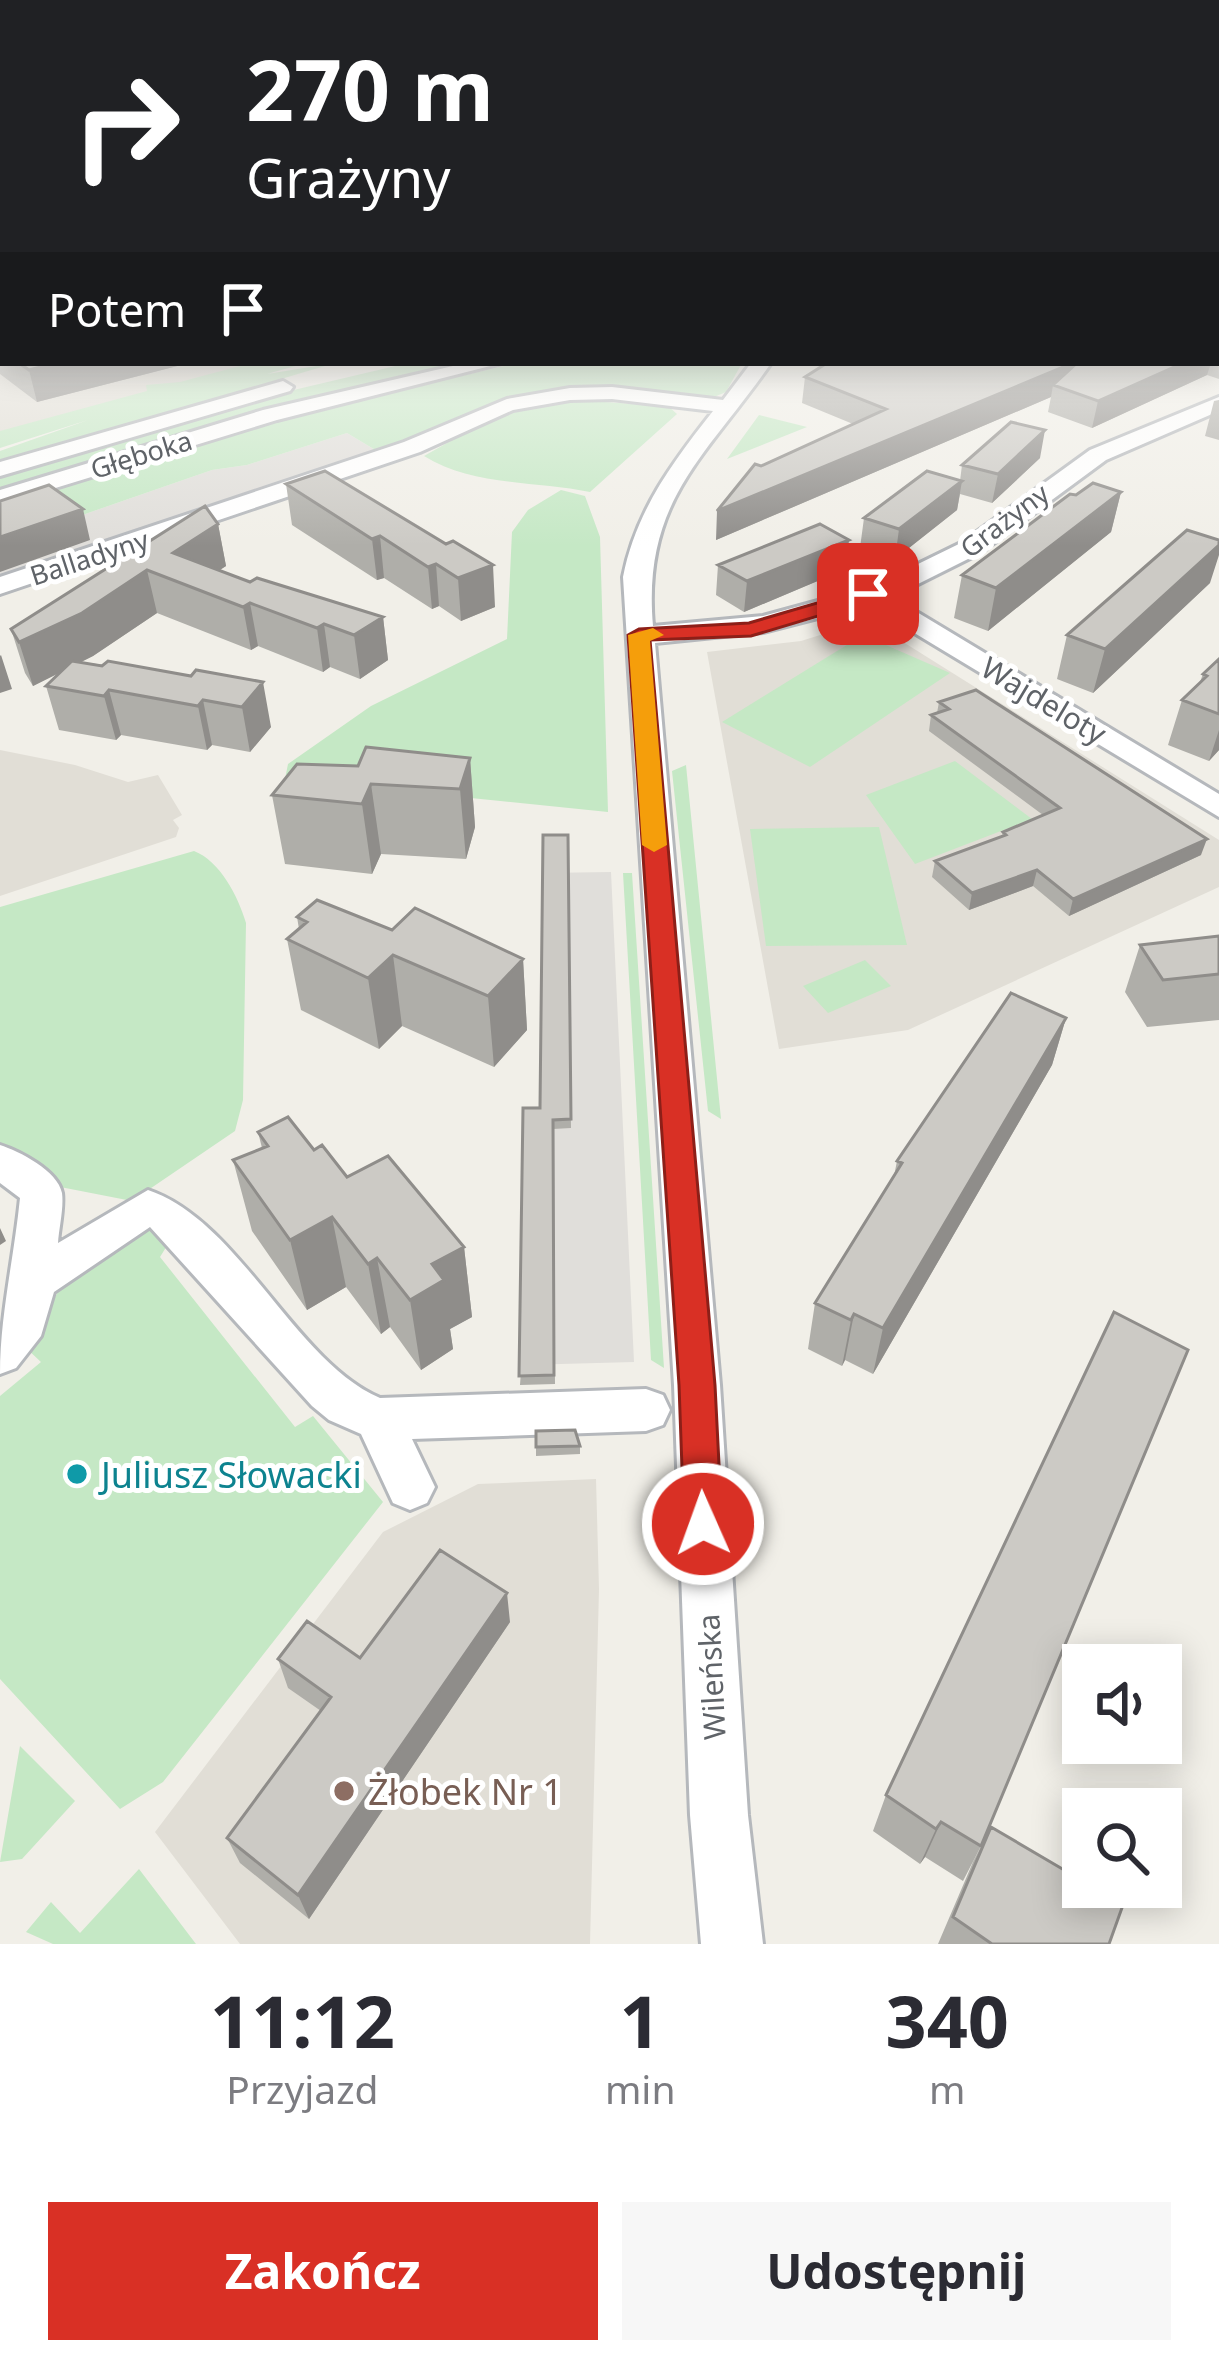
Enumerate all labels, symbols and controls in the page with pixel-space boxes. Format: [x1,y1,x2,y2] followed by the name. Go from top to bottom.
[246,31,494,146] text: 270 m
[48,48,204,204] icon: right
[246,140,451,214] text: Grażyny
[210,276,276,342] icon: arrive
[48,279,186,340] text: Potem
[86,421,196,487] street label: Głęboka
[952,474,1056,566] street label: Grażyny
[25,520,153,594] street label: Balladyny
[817,543,919,645] pin
[835,561,901,627] icon: arrive
[974,647,1115,754] street label: Wajdeloty
[98,1450,362,1499] place label: Juliusz Słowacki
[64,1461,90,1487] marker: Juliusz Słowacki
[640,1461,766,1587] position arrow
[687,1613,735,1741] street label: Wileńska
[1062,1644,1182,1908] map controls
[1062,1644,1182,1764] button: sound
[368,1767,563,1816] place label: Żłobek Nr 1
[331,1778,357,1804] marker: Żłobek Nr 1
[1062,1788,1182,1908] button: search
[210,1971,395,2069] text: 11:12
[620,1971,661,2069] text: 1
[885,1971,1009,2069] text: 340
[226,2062,379,2115] text: Przyjazd
[605,2062,676,2115] text: min
[929,2062,965,2115] text: m
[48,2202,598,2340] button: Zakończ
[622,2202,1171,2340] button: Udostępnij

